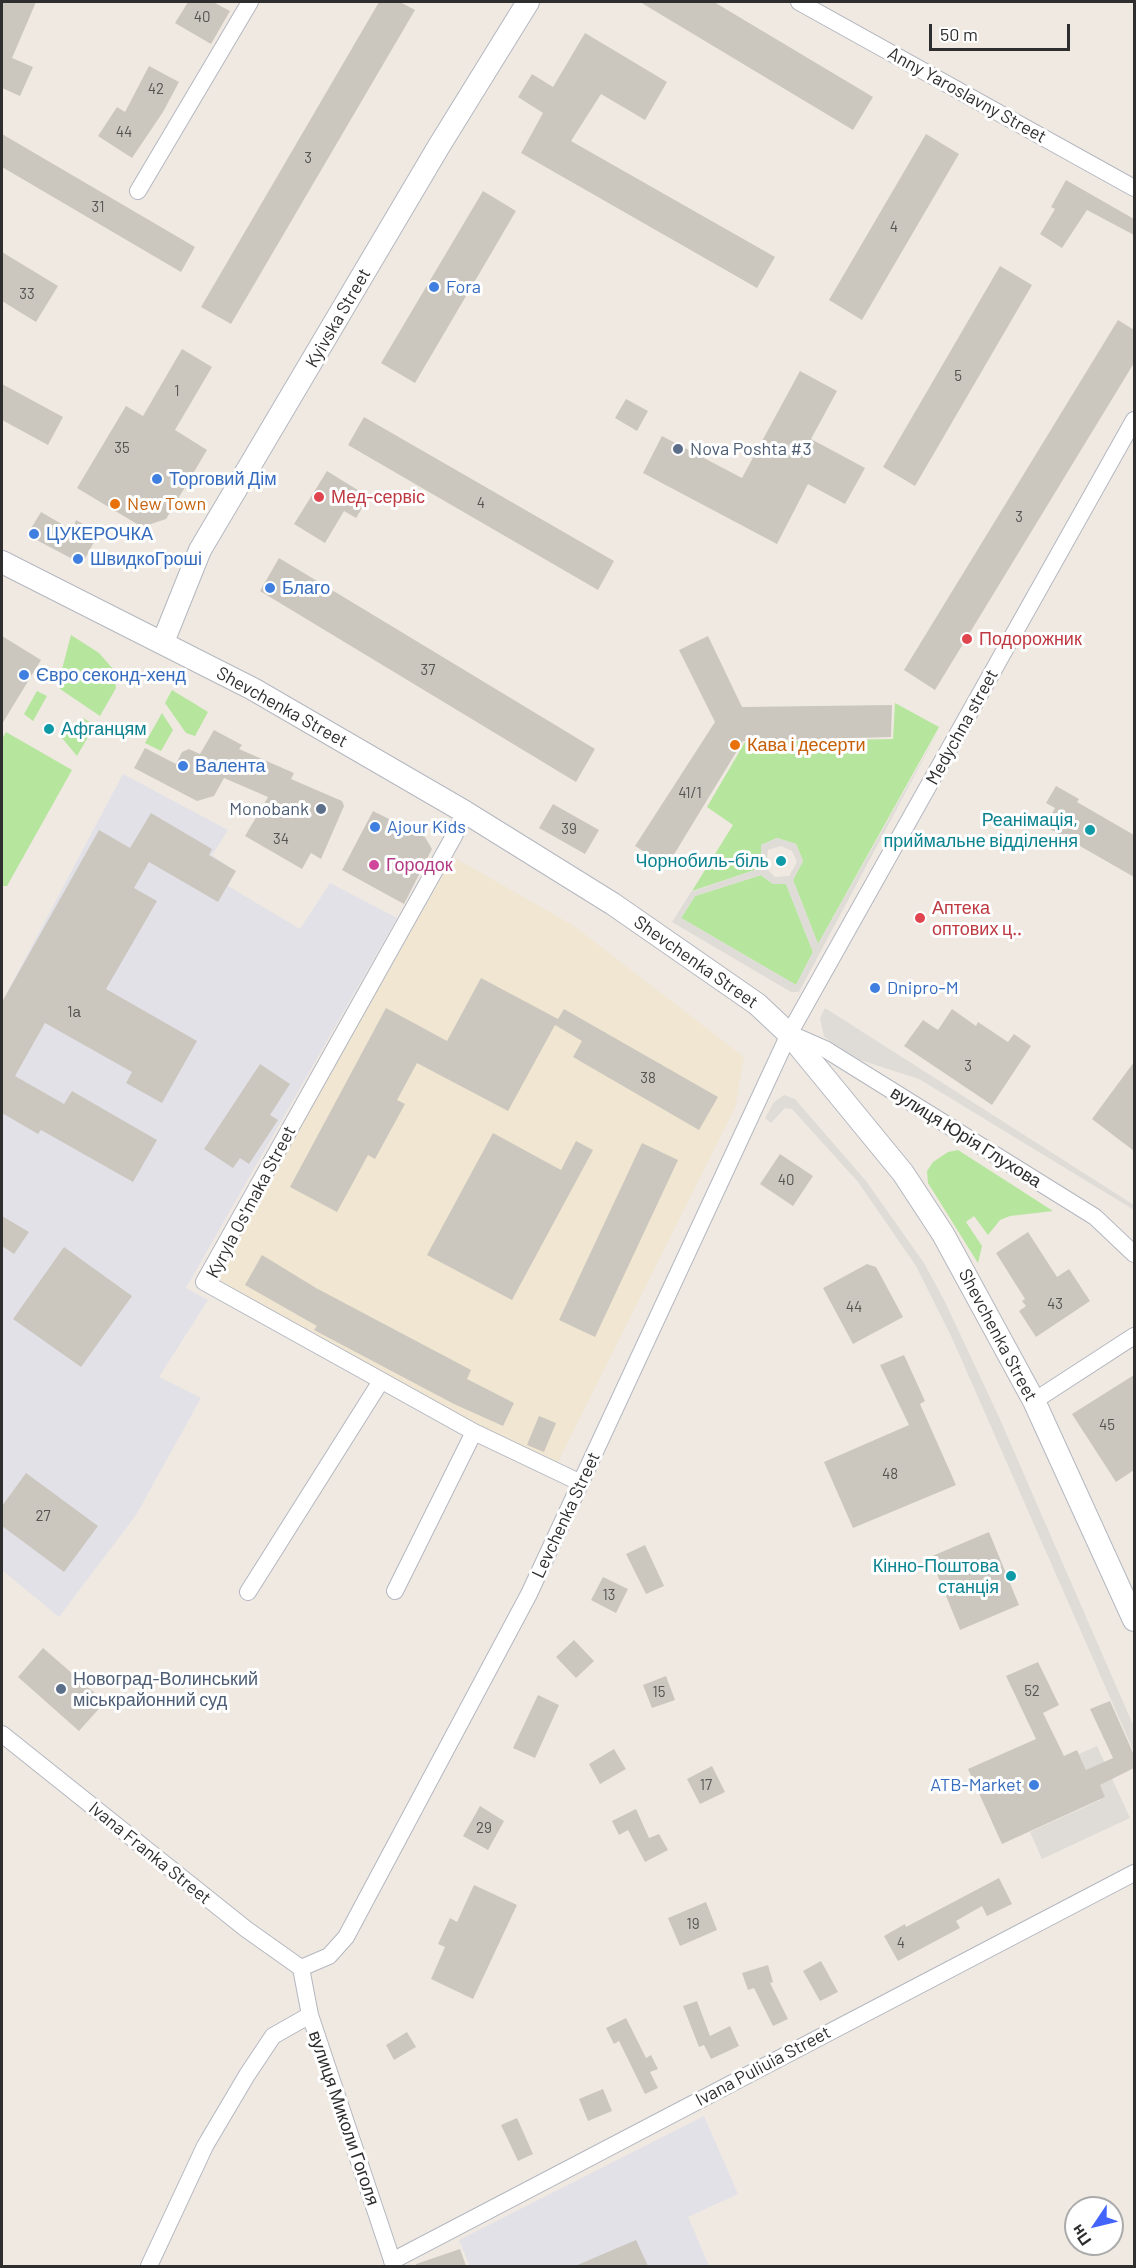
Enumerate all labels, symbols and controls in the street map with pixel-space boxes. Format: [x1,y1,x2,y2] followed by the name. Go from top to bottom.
[194,8,210,26] house number: 40
[932,12,1073,50] scale bar
[940,23,978,45] text: 50 m
[884,42,1050,148] street label: Anny Yaroslavny Street
[148,80,164,98] house number: 42
[116,123,132,141] house number: 44
[304,149,312,167] house number: 3
[92,198,104,216] house number: 31
[890,218,898,236] house number: 4
[301,265,375,371] street label: Kyivska Street
[446,276,481,298] place label: Fora
[427,280,441,294] marker: Fora
[19,285,35,303] house number: 33
[954,367,962,385] house number: 5
[174,382,180,400] house number: 1
[690,438,812,460] place label: Nova Poshta #3
[114,439,130,457] house number: 35
[671,442,685,456] marker: Nova Poshta #3
[169,468,277,490] place label: Торговий Дім
[150,472,164,486] marker: Торговий Дім
[331,486,425,508] place label: Мед-сервіс
[312,490,326,504] marker: Мед-сервіс
[127,493,206,515] place label: New Town
[477,494,485,512] house number: 4
[108,497,122,511] marker: New Town
[1015,508,1023,526] house number: 3
[46,523,153,545] place label: ЦУКЕРОЧКА
[27,527,41,541] marker: ЦУКЕРОЧКА
[90,548,202,570] place label: ШвидкоГроші
[71,552,85,566] marker: ШвидкоГроші
[282,577,330,599] place label: Благо
[263,581,277,595] marker: Благо
[979,628,1082,650] place label: Подорожник
[960,632,974,646] marker: Подорожник
[421,661,435,679] house number: 37
[213,662,351,752] street label: Shevchenka Street
[36,664,186,686] place label: Євро секонд-хенд
[921,665,1003,789] street label: Medychna street
[17,668,31,682] marker: Євро секонд-хенд
[61,718,147,740] place label: Афганцям
[42,722,56,736] marker: Афганцям
[747,734,866,756] place label: Кава і десерти
[728,738,742,752] marker: Кава і десерти
[195,755,266,777] place label: Валента
[176,759,190,773] marker: Валента
[678,784,702,802] house number: 41/1
[229,798,309,820] place label: Monobank
[314,802,328,816] marker: Monobank
[884,809,1078,852] place label: Реанімація, приймальне відділення
[387,816,466,838] place label: Ajour Kids
[368,820,382,834] marker: Ajour Kids
[561,820,577,838] house number: 39
[1083,823,1097,837] marker: Реанімація, приймальне відділення
[273,830,289,848] house number: 34
[636,850,769,872] place label: Чорнобиль-біль
[386,854,453,876] place label: Городок
[774,854,788,868] marker: Чорнобиль-біль
[367,858,381,872] marker: Городок
[932,897,1022,940] place label: Аптека оптових ц‥
[630,911,762,1013] street label: Shevchenka Street
[913,911,927,925] marker: Аптека оптових ц‥
[887,977,959,999] place label: Dnipro-M
[868,981,882,995] marker: Dnipro-M
[67,1003,81,1021] house number: 1а
[964,1057,972,1075] house number: 3
[640,1069,656,1087] house number: 38
[887,1082,1045,1192] street label: вулиця Юрія Глухова
[202,1122,300,1282] street label: Kyryla Osʹmaka Street
[778,1171,794,1189] house number: 40
[954,1265,1042,1405] street label: Shevchenka Street
[1047,1295,1063,1313] house number: 43
[846,1298,862,1316] house number: 44
[1099,1416,1115,1434] house number: 45
[527,1448,605,1582] street label: Levchenka Street
[882,1465,898,1483] house number: 48
[35,1507,51,1525] house number: 27
[873,1555,999,1598] place label: Кінно-Поштова станція
[1004,1569,1018,1583] marker: Кінно-Поштова станція
[603,1586,615,1604] house number: 13
[73,1668,258,1710] place label: Новоград-Волинський міськрайонний суд
[54,1682,68,1696] marker: Новоград-Волинський міськрайонний суд
[1024,1682,1040,1700] house number: 52
[653,1683,665,1701] house number: 15
[930,1774,1022,1796] place label: ATB-Market
[700,1776,712,1794] house number: 17
[1027,1778,1041,1792] marker: ATB-Market
[85,1797,215,1909] street label: Ivana Franka Street
[476,1819,492,1837] house number: 29
[686,1915,700,1933] house number: 19
[897,1934,905,1952] house number: 4
[692,2021,834,2111] street label: Ivana Puliuia Street
[304,2028,384,2208] street label: вулиця Миколи Гоголя
[1064,2196,1124,2256] north arrow
[1067,2221,1094,2250] text: Пн

